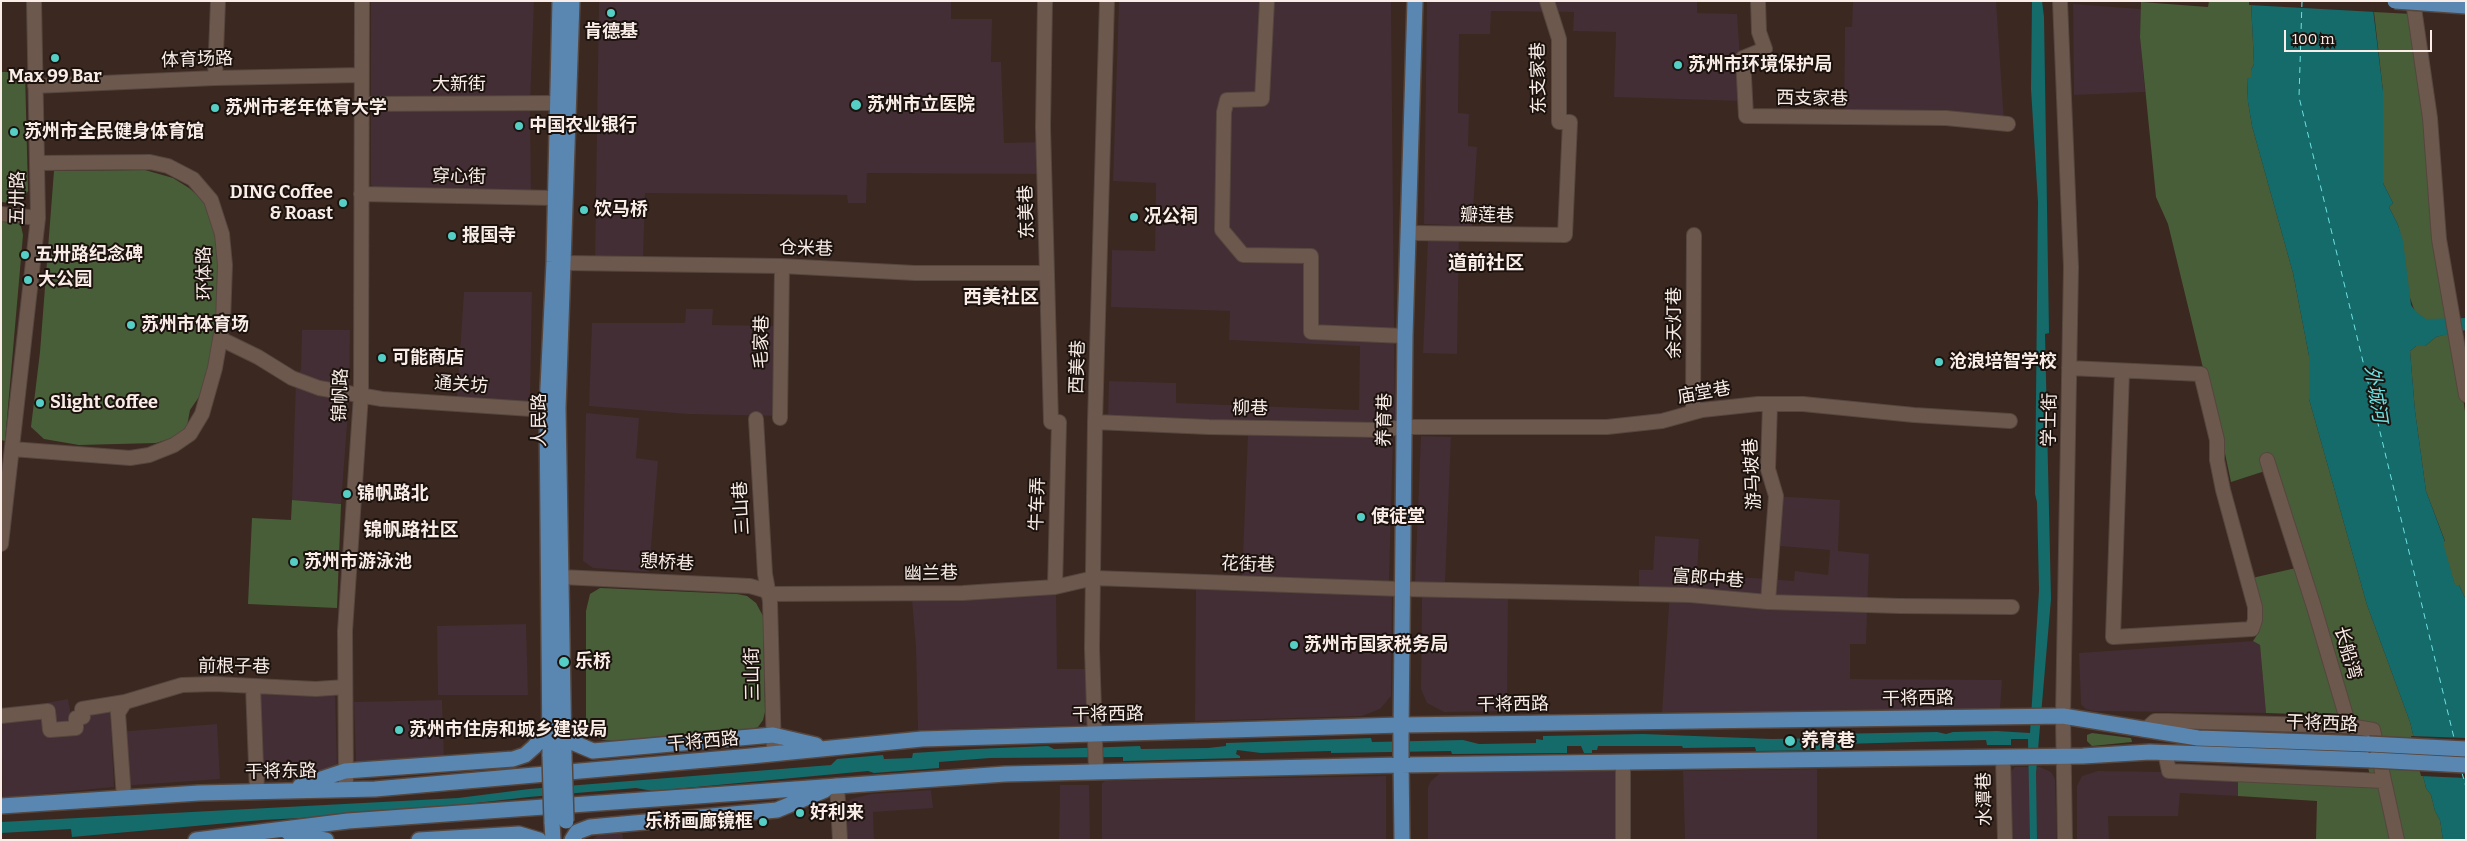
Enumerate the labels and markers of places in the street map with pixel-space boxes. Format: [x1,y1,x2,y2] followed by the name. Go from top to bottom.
[605,7,617,19] marker: 肯德基
[584,21,638,43] place label: 肯德基
[49,52,61,64] marker: Max 99 Bar
[1688,54,1832,76] place label: 苏州市环境保护局
[1672,59,1684,71] marker: 苏州市环境保护局
[8,66,102,88] place label: Max 99 Bar
[867,94,975,116] place label: 苏州市立医院
[225,97,387,119] place label: 苏州市老年体育大学
[849,98,863,112] marker: 苏州市立医院
[209,102,221,114] marker: 苏州市老年体育大学
[529,115,637,137] place label: 中国农业银行
[513,120,525,132] marker: 中国农业银行
[24,121,204,143] place label: 苏州市全民健身体育馆
[8,126,20,138] marker: 苏州市全民健身体育馆
[230,182,333,224] place label: DING Coffee & Roast
[337,197,349,209] marker: DING Coffee & Roast
[594,199,648,221] place label: 饮马桥
[578,204,590,216] marker: 饮马桥
[1144,206,1198,228] place label: 况公祠
[1128,211,1140,223] marker: 况公祠
[462,225,516,247] place label: 报国寺
[446,230,458,242] marker: 报国寺
[35,244,143,266] place label: 五卅路纪念碑
[19,249,31,261] marker: 五卅路纪念碑
[38,269,92,291] place label: 大公园
[22,274,34,286] marker: 大公园
[141,314,249,336] place label: 苏州市体育场
[125,319,137,331] marker: 苏州市体育场
[392,347,464,369] place label: 可能商店
[1949,351,2057,373] place label: 沧浪培智学校
[376,352,388,364] marker: 可能商店
[1933,356,1945,368] marker: 沧浪培智学校
[50,392,158,414] place label: Slight Coffee
[34,397,46,409] marker: Slight Coffee
[357,483,429,505] place label: 锦帆路北
[341,488,353,500] marker: 锦帆路北
[1371,506,1425,528] place label: 使徒堂
[1355,511,1367,523] marker: 使徒堂
[304,551,412,573] place label: 苏州市游泳池
[288,556,300,568] marker: 苏州市游泳池
[1304,634,1448,656] place label: 苏州市国家税务局
[1288,639,1300,651] marker: 苏州市国家税务局
[575,651,611,673] place label: 乐桥
[557,655,571,669] marker: 乐桥
[409,719,607,741] place label: 苏州市住房和城乡建设局
[393,724,405,736] marker: 苏州市住房和城乡建设局
[1801,730,1855,752] place label: 养育巷
[1783,734,1797,748] marker: 养育巷
[810,802,864,824] place label: 好利来
[794,807,806,819] marker: 好利来
[645,811,753,833] place label: 乐桥画廊镜框
[757,816,769,828] marker: 乐桥画廊镜框

